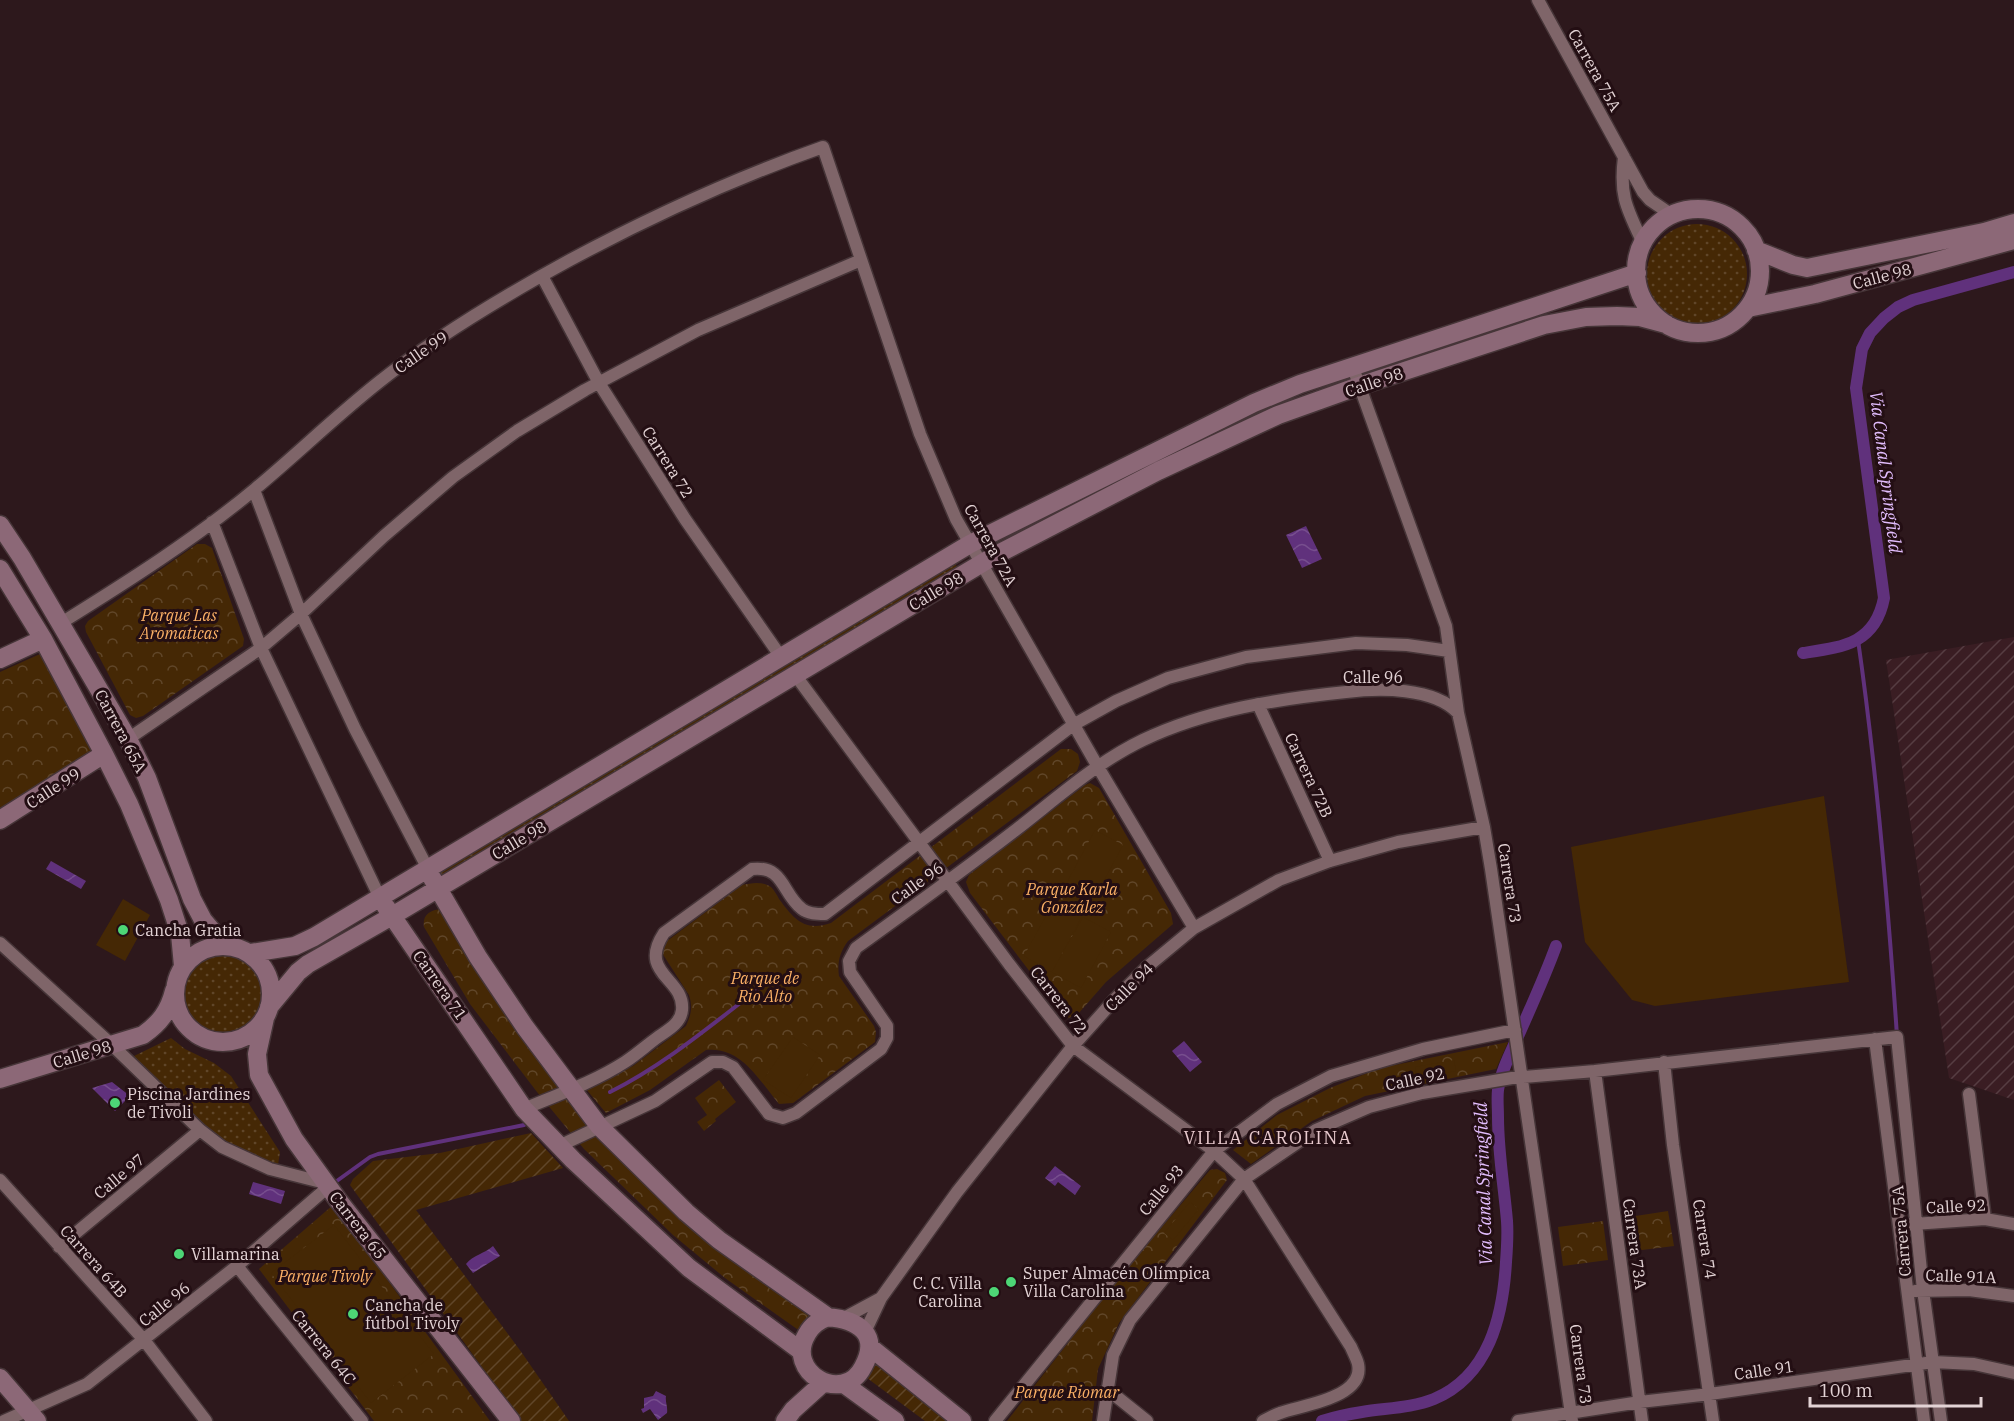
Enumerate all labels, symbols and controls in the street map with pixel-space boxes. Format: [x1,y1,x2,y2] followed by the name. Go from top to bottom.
[1564,25,1626,115] street label: Carrera 75A
[1850,259,1914,293] street label: Calle 98
[391,327,451,377] street label: Calle 99
[1342,363,1406,401] street label: Calle 98
[1865,389,1907,555] water label: Via Canal Springfield
[638,423,698,501] street label: Carrera 72
[960,500,1022,590] street label: Carrera 72A
[905,567,967,615] street label: Calle 98
[139,605,218,643] park label: Parque Las Aromaticas
[1343,667,1403,687] street label: Calle 96
[91,686,151,776] street label: Carrera 65A
[1281,729,1337,821] street label: Carrera 72B
[22,763,84,813] street label: Calle 99
[488,816,550,864] street label: Calle 98
[1494,842,1526,924] street label: Carrera 73
[887,857,947,909] street label: Calle 96
[1025,879,1118,917] park label: Parque Karla González
[135,920,242,940] place label: Cancha Gratia
[116,923,130,937] marker: Cancha Gratia
[409,946,471,1024] street label: Carrera 71
[1101,959,1157,1015] street label: Calle 94
[1026,962,1092,1038] street label: Carrera 72
[730,968,799,1006] park label: Parque de Rio Alto
[50,1036,114,1072] street label: Calle 98
[1384,1063,1446,1095] street label: Calle 92
[127,1084,250,1122] place label: Piscina Jardines de Tivoli
[108,1096,122,1110] marker: Piscina Jardines de Tivoli
[1469,1102,1497,1266] water label: Via Canal Springfield
[1184,1126,1352,1149] district label: VILLA CAROLINA
[90,1149,148,1203] street label: Calle 97
[1134,1160,1188,1220] street label: Calle 93
[1887,1185,1915,1277] street label: Carrera 75A
[325,1187,391,1263] street label: Carrera 65
[1925,1194,1987,1218] street label: Calle 92
[1619,1197,1651,1291] street label: Carrera 73A
[1689,1198,1721,1280] street label: Carrera 74
[56,1220,132,1302] street label: Carrera 64B
[191,1244,280,1264] place label: Villamarina
[172,1247,186,1261] marker: Villamarina
[1023,1263,1210,1301] place label: Super Almacén Olímpica Villa Carolina
[1925,1265,1997,1287] street label: Calle 91A
[277,1266,374,1286] park label: Parque Tivoly
[913,1273,982,1311] place label: C. C. Villa Carolina
[1004,1275,1018,1289] marker: Super Almacén Olímpica Villa Carolina
[134,1277,194,1331] street label: Calle 96
[987,1285,1001,1299] marker: C. C. Villa Carolina
[365,1295,460,1333] place label: Cancha de fútbol Tivoly
[288,1305,360,1389] street label: Carrera 64C
[346,1307,360,1321] marker: Cancha de fútbol Tivoly
[1565,1323,1597,1405] street label: Carrera 73
[1733,1356,1795,1384] street label: Calle 91
[1810,1370,1981,1408] scale bar
[1819,1379,1873,1402] text: 100 m
[1014,1382,1120,1402] park label: Parque Riomar

